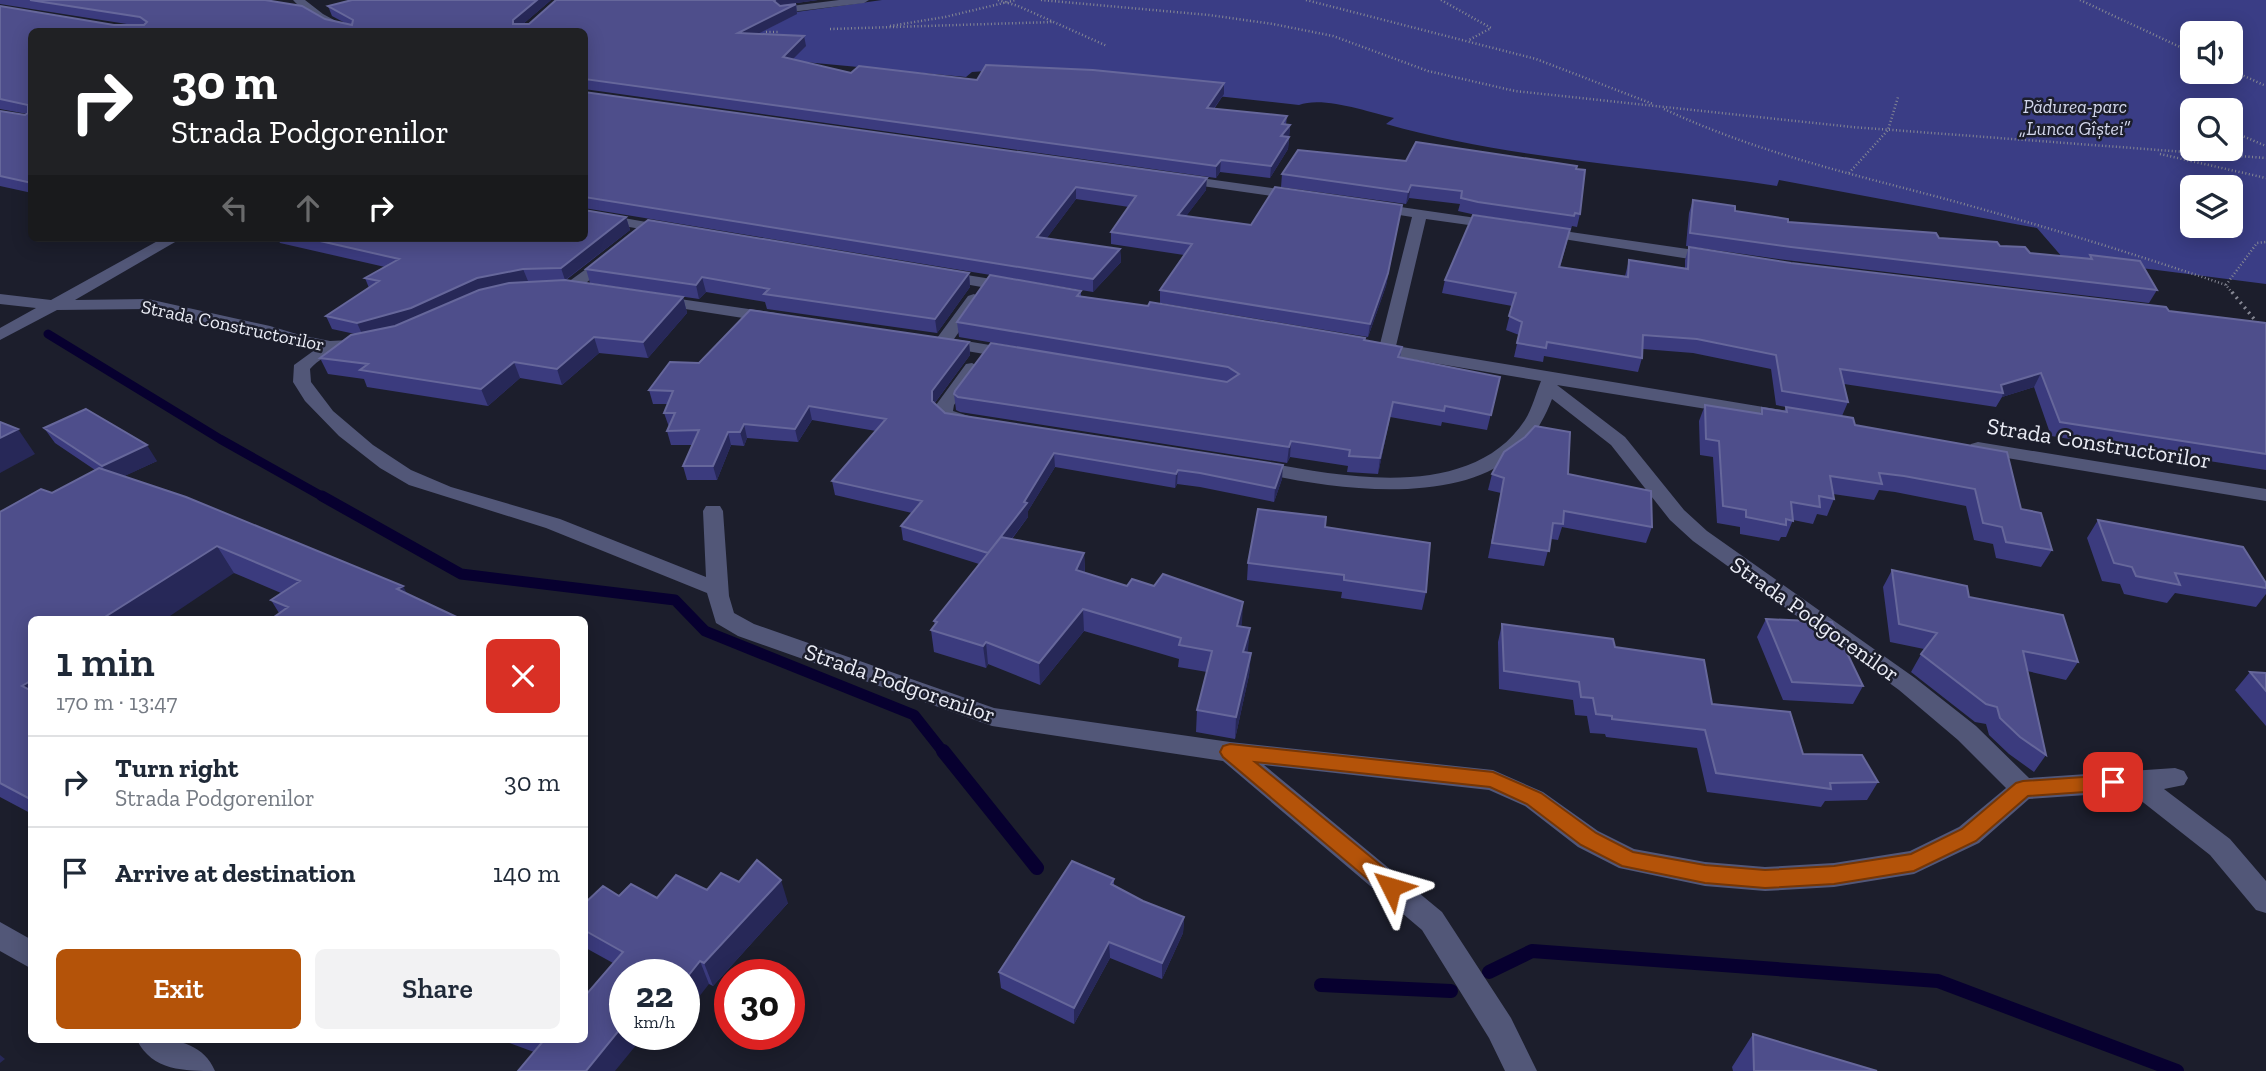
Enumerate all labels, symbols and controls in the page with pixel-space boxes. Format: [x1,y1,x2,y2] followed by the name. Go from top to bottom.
[2180,21,2243,238] map controls
[2180,21,2243,84] button: sound
[171,53,277,112] text: 30 m
[56,56,147,147] icon: right
[2019,95,2131,140] park label: Pădurea-parc „Lunca Gîștei”
[2180,98,2243,161] button: search
[171,113,449,151] text: Strada Podgorenilor
[2180,175,2243,238] button: layers
[216,189,254,227] icon: left
[289,189,327,227] icon: ahead
[362,189,400,227] icon: right
[139,295,327,356] street label: Strada Constructorilor
[1985,411,2213,475] street label: Strada Constructorilor
[1725,550,1905,688] street label: Strada Podgorenilor
[56,636,155,687] text: 1 min
[801,637,999,729] street label: Strada Podgorenilor
[486,639,560,713] button: close
[56,688,177,716] text: 170 m · 13:47
[115,752,238,784] text: Turn right
[2083,752,2143,812] pin
[56,763,94,801] icon: right
[2094,763,2132,801] icon: arrive
[504,766,560,798] text: 30 m
[115,784,315,812] text: Strada Podgorenilor
[1354,850,1428,924] position arrow
[56,854,94,892] icon: arrive
[115,857,355,889] text: Arrive at destination
[493,857,560,889] text: 140 m
[56,949,301,1029] button: Exit
[315,949,560,1029] button: Share
[714,959,805,1050] speed limit sign: 30
[636,974,673,1016] text: 22
[634,1011,675,1033] text: km/h

